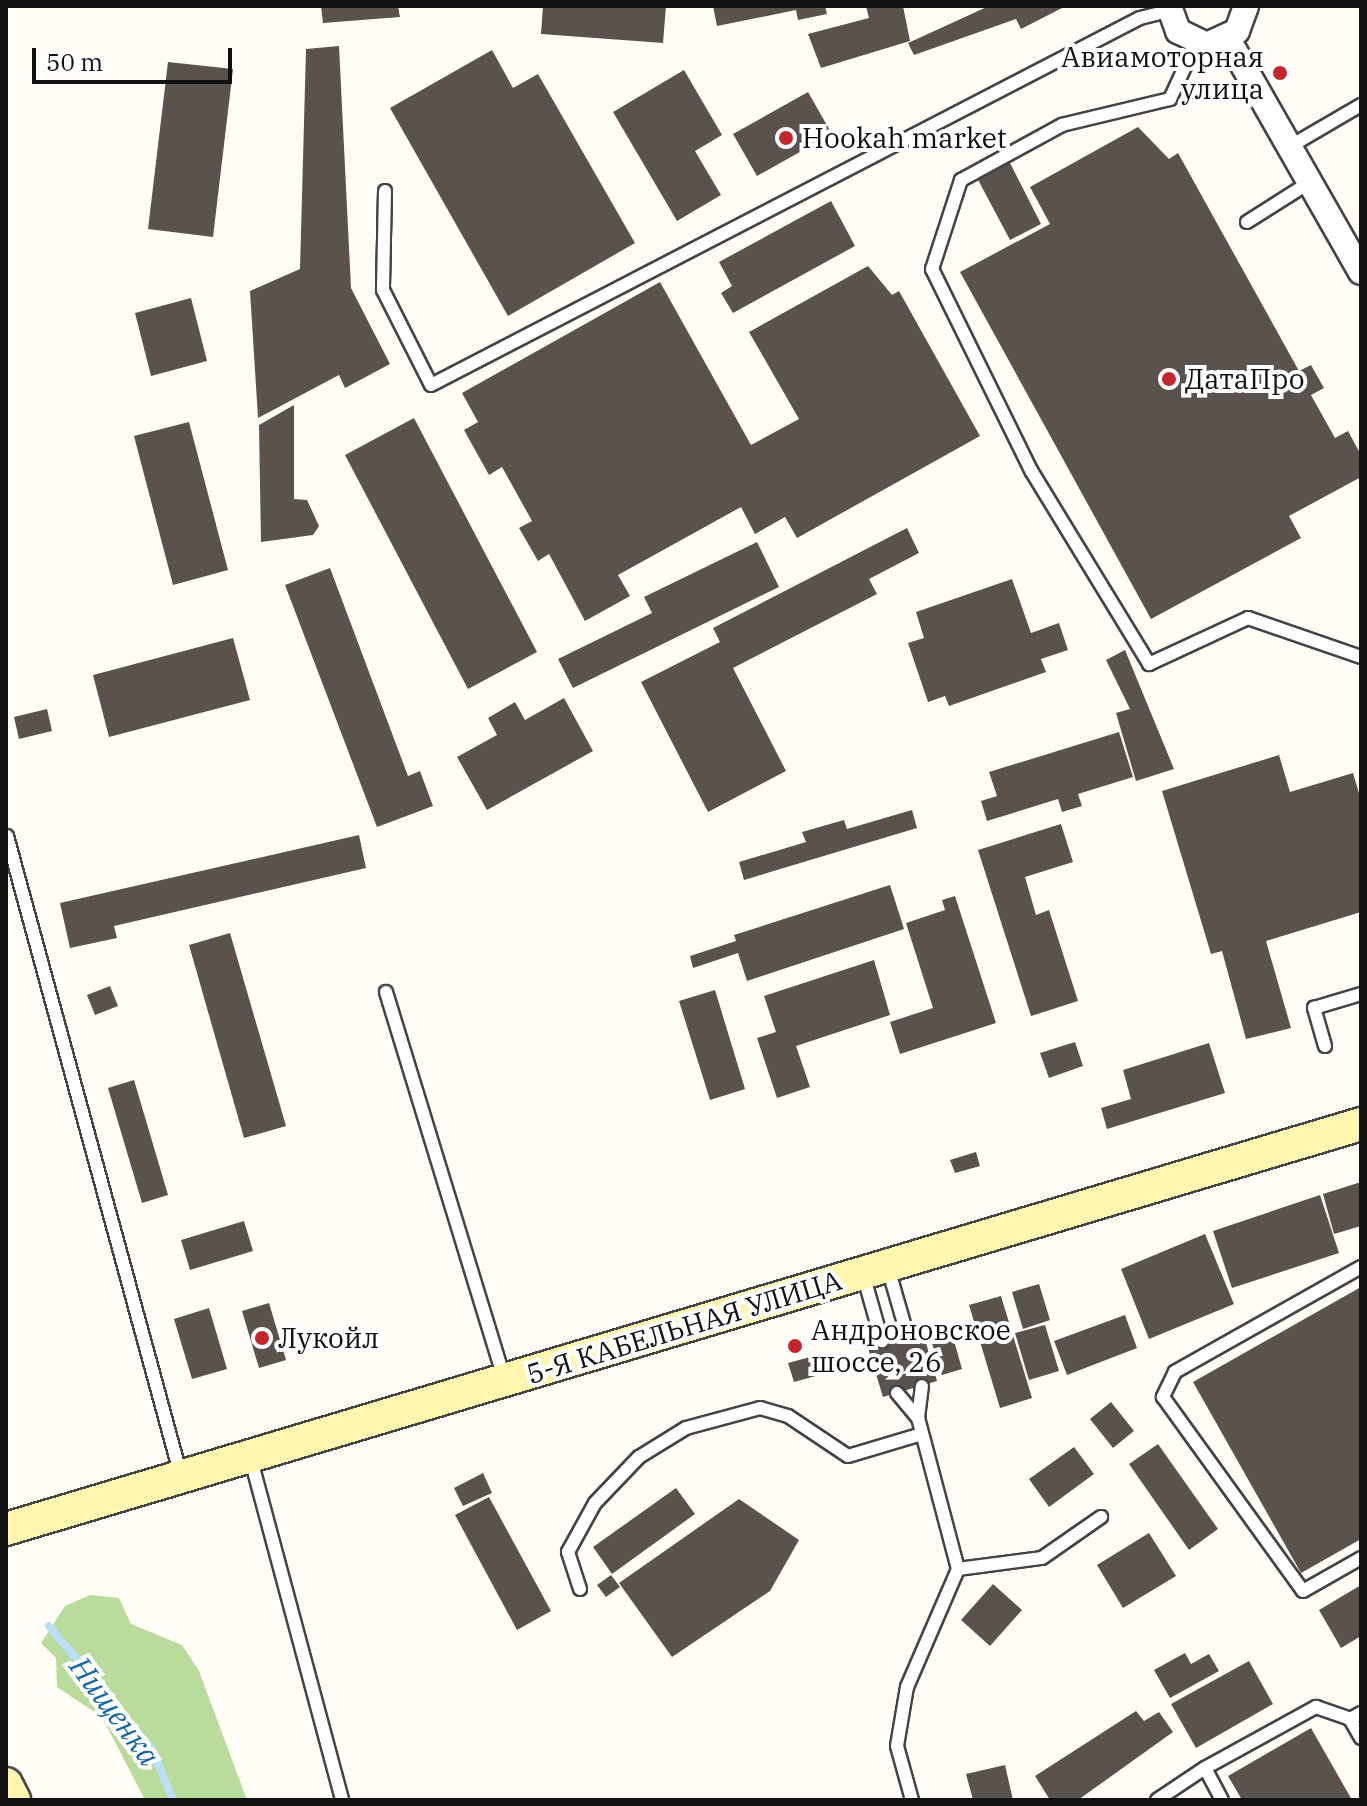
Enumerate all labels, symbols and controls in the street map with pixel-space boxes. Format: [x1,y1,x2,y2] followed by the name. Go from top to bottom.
[36,32,236,82] scale bar
[1061,40,1264,106] place label: Авиамоторная улица
[46,46,103,78] text: 50 m
[1271,64,1289,82] marker: Авиамоторная улица
[802,121,1007,155] place label: Hookah market
[777,129,795,147] marker: Hookah market
[1185,362,1304,396] place label: ДатаПро
[1160,370,1178,388] marker: ДатаПро
[522,1263,846,1391] street label: 5-Я КАБЕЛЬНАЯ УЛИЦА
[811,1313,1011,1379] place label: Андроновское шоссе, 26
[278,1321,379,1355] place label: Лукойл
[253,1329,271,1347] marker: Лукойл
[786,1337,804,1355] marker: Андроновское шоссе, 26
[62,1649,168,1773] water label: Нищенка

